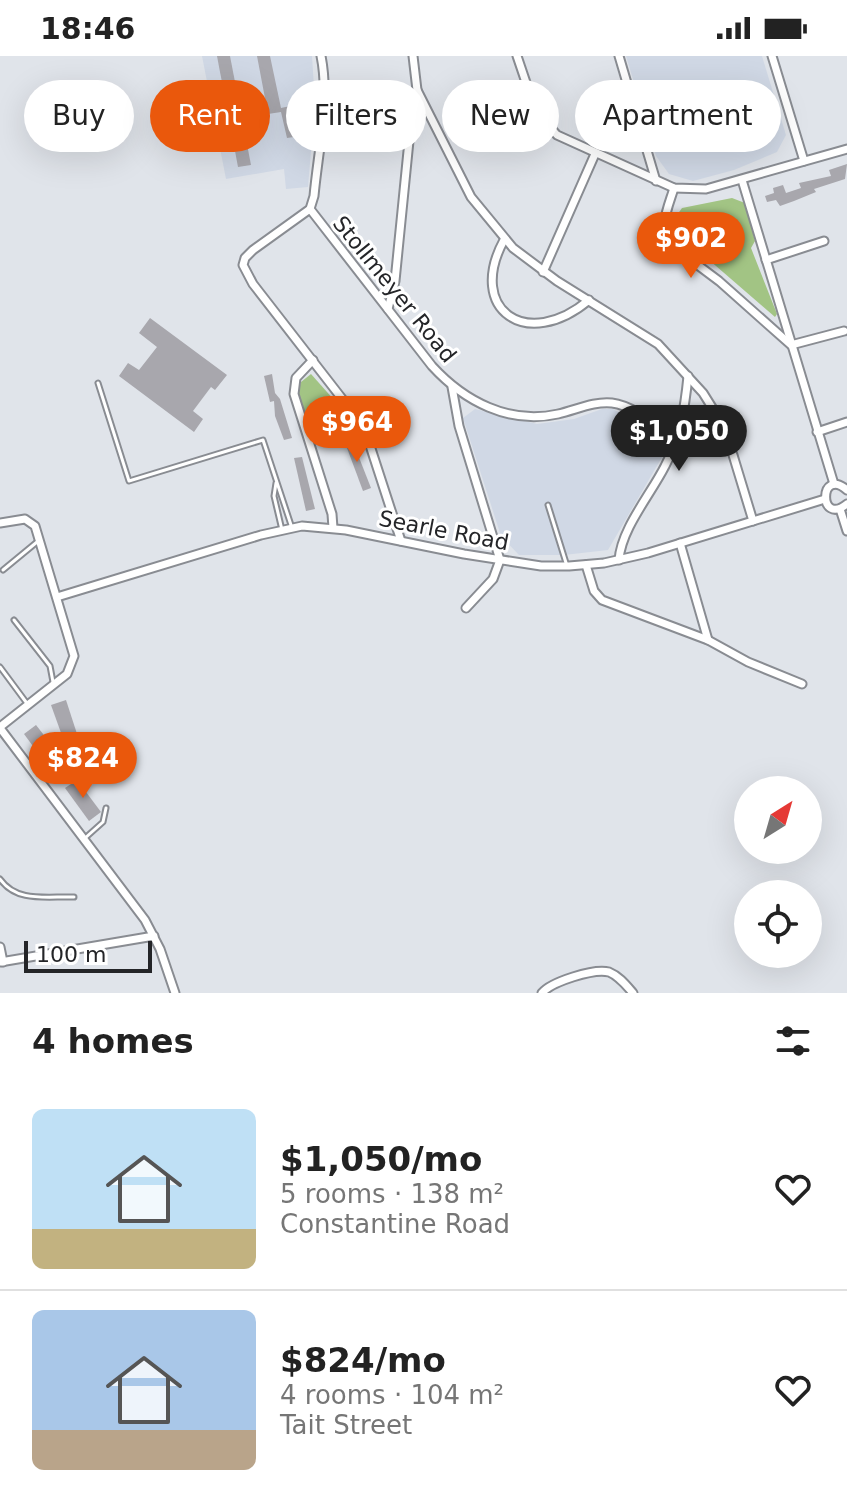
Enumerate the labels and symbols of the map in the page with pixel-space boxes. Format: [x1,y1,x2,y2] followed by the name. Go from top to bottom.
[328,211,461,368] street label: Stollmeyer Road
[644,212,738,280] pin: $902
[310,396,404,464] pin: $964
[614,405,744,473] pin: $1,050
[377,506,511,555] street label: Searle Road
[36,732,130,800] pin: $824
[734,776,822,864] north arrow
[24,937,152,973] scale bar

